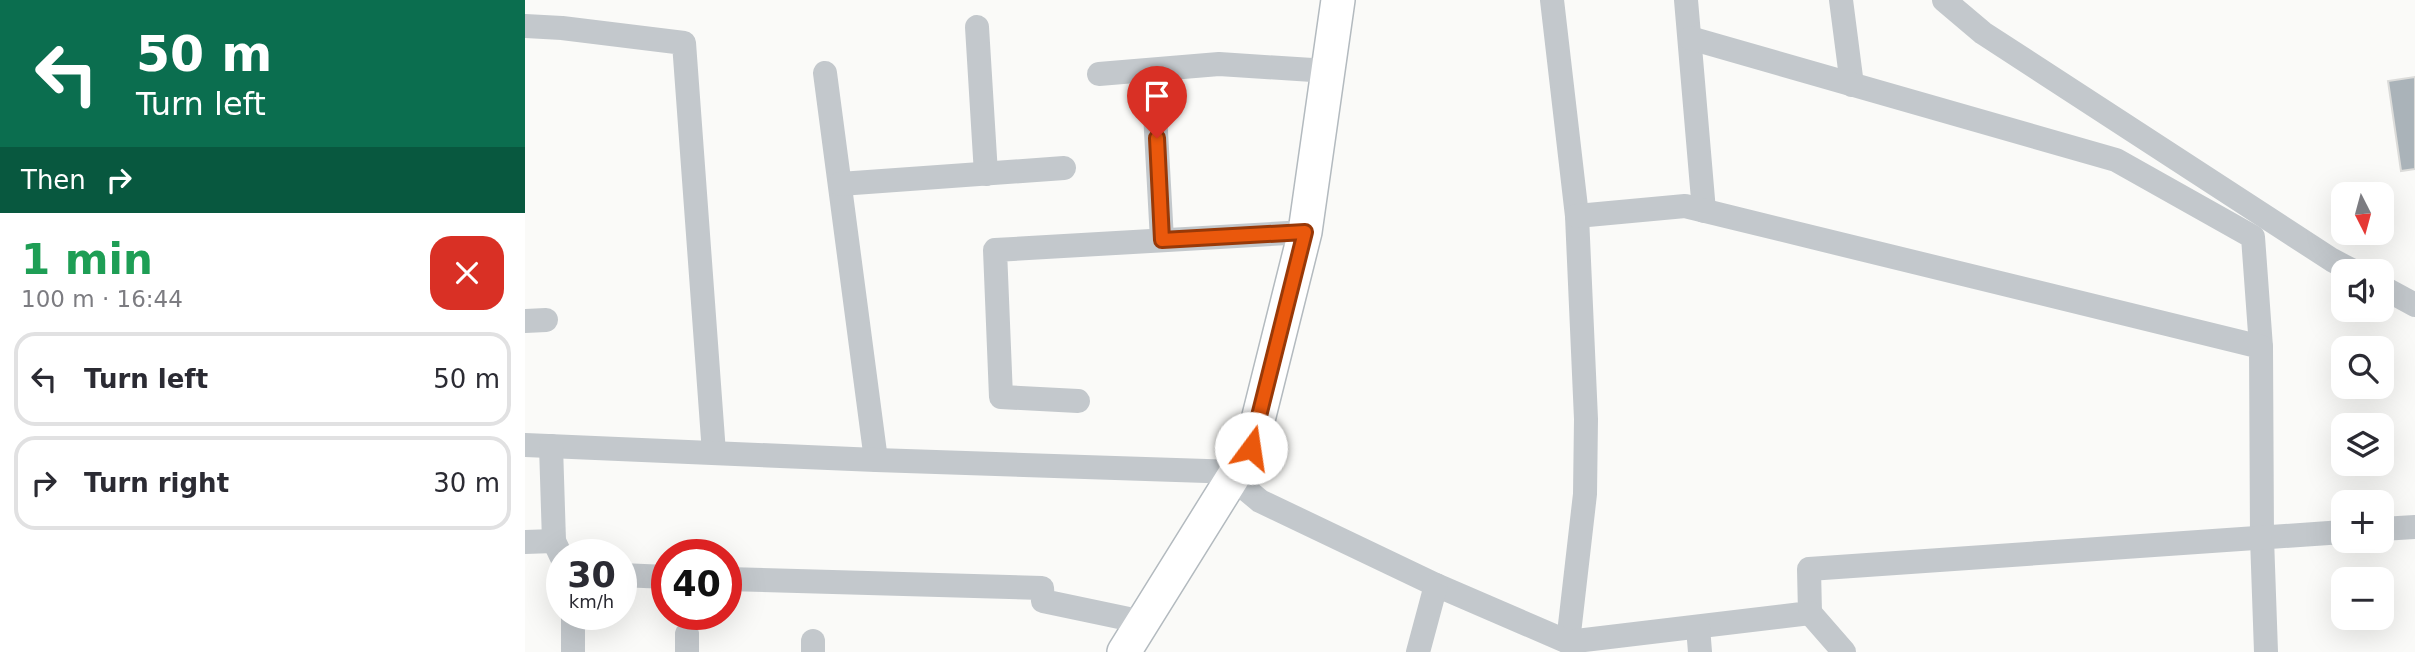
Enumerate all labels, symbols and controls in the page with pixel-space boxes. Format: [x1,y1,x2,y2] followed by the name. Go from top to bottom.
[136,26,272,83] text: 50 m
[21,28,112,119] icon: left
[1127,66,1187,138] pin
[1138,77,1176,115] icon: arrive
[136,85,266,123] text: Turn left
[100,161,138,199] icon: right
[21,165,86,195] text: Then
[2331,182,2394,245] north arrow
[2331,182,2394,630] map controls
[21,235,153,284] text: 1 min
[430,236,504,310] button: close
[2331,259,2394,322] button: sound
[21,286,183,312] text: 100 m · 16:44
[2331,336,2394,399] button: search
[25,360,63,398] icon: left
[84,364,208,394] text: Turn left
[433,364,500,394] text: 50 m
[1214,411,1288,485] position arrow
[2331,413,2394,476] button: layers
[25,464,63,502] icon: right
[84,468,229,498] text: Turn right
[433,468,500,498] text: 30 m
[2331,490,2394,553] button: +
[651,539,742,630] speed limit sign: 40
[567,555,616,595] text: 30
[2331,567,2394,630] button: −
[569,591,614,612] text: km/h

